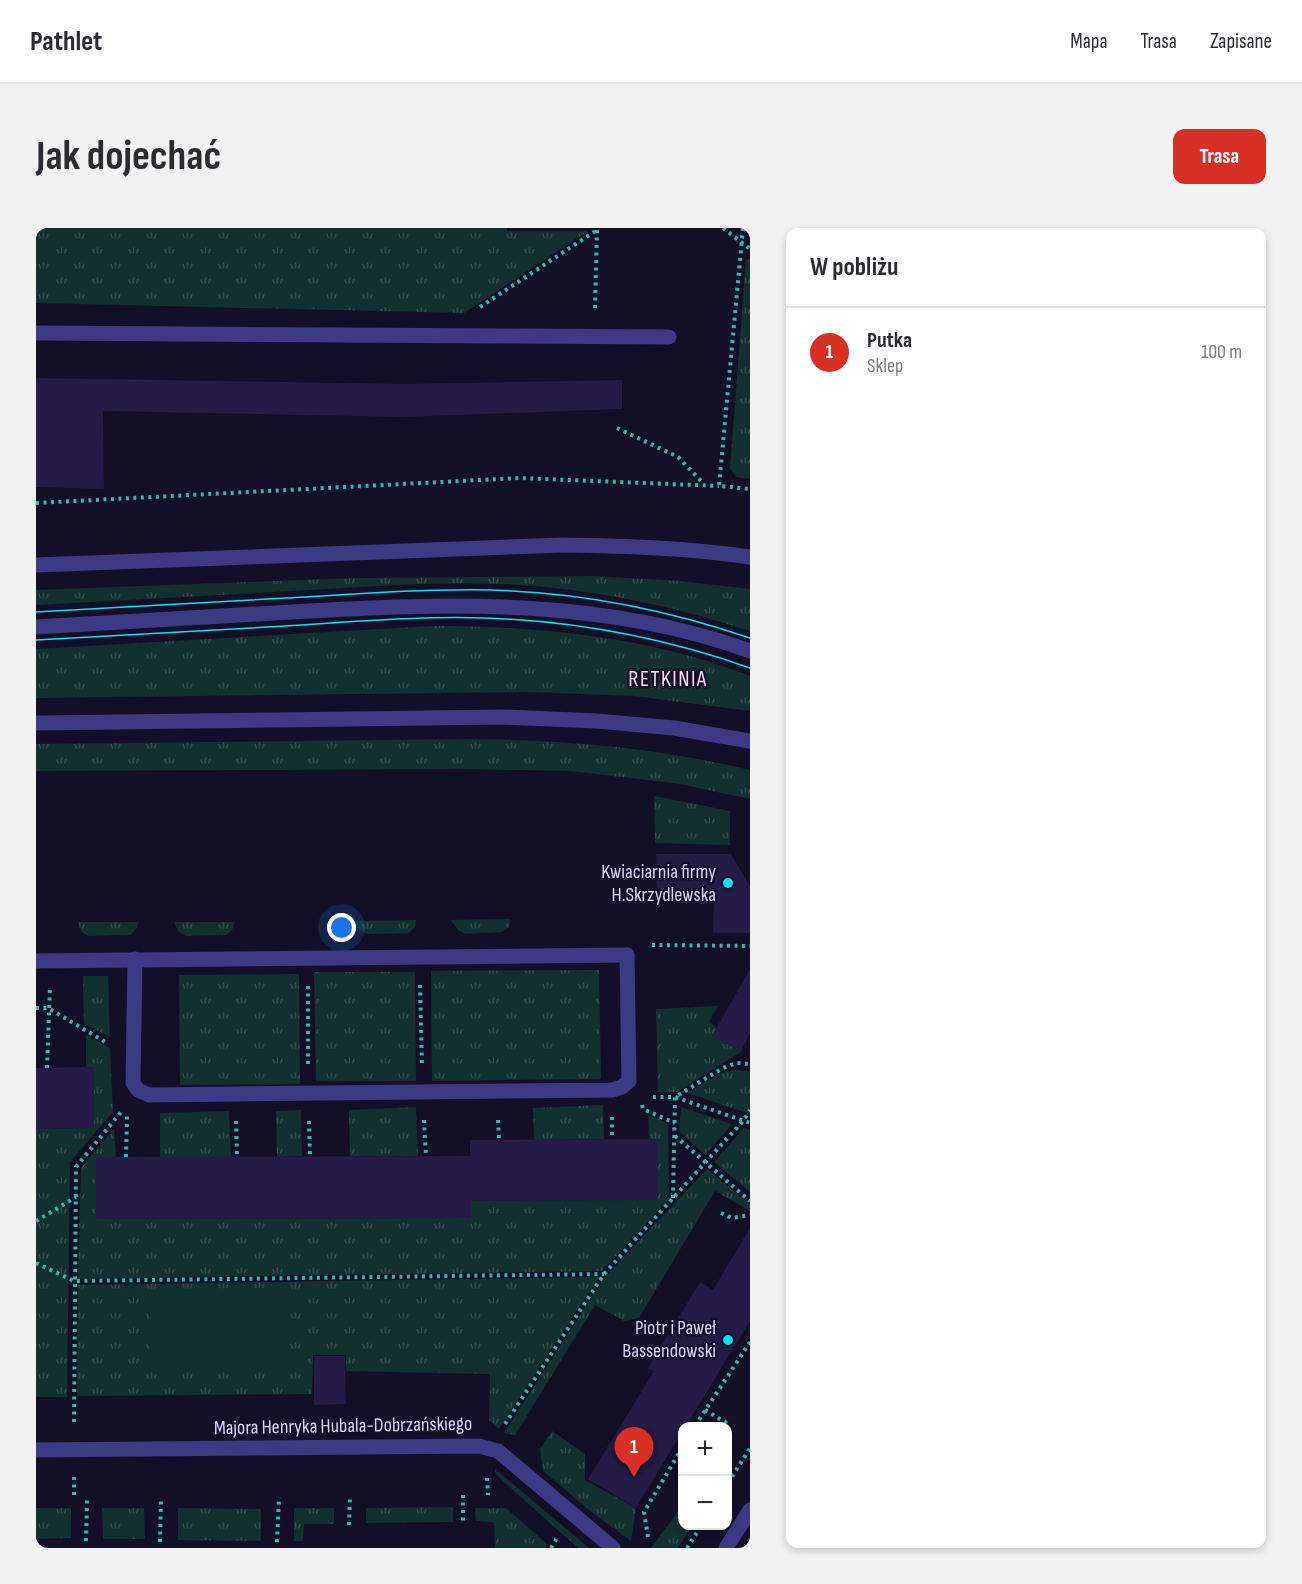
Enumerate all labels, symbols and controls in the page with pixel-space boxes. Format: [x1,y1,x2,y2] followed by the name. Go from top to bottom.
[30,25,102,58] text: Pathlet
[1070,29,1108,54] text: Mapa
[1141,29,1177,54] text: Trasa
[1210,29,1272,54] text: Zapisane
[1173,129,1266,184] button: Trasa
[36,131,221,182] text: Jak dojechać
[810,252,898,283] text: W pobliżu
[867,327,912,354] text: Putka
[826,340,833,364] text: 1
[1201,340,1242,364] text: 100 m
[867,354,903,378] text: Sklep
[628,666,708,693] district label: RETKINIA
[601,860,716,907] place label: Kwiaciarnia firmy H.Skrzydlewska
[721,876,735,890] marker: Kwiaciarnia firmy H.Skrzydlewska
[327,913,356,942] your location
[622,1316,716,1363] place label: Piotr i Paweł Bassendowski
[721,1333,735,1347] marker: Piotr i Paweł Bassendowski
[214,1412,472,1440] street label: Majora Henryka Hubala-Dobrzańskiego
[678,1422,732,1530] map controls
[678,1422,732,1476] button: +
[614,1428,654,1477] pin: 1
[678,1476,732,1530] button: −

